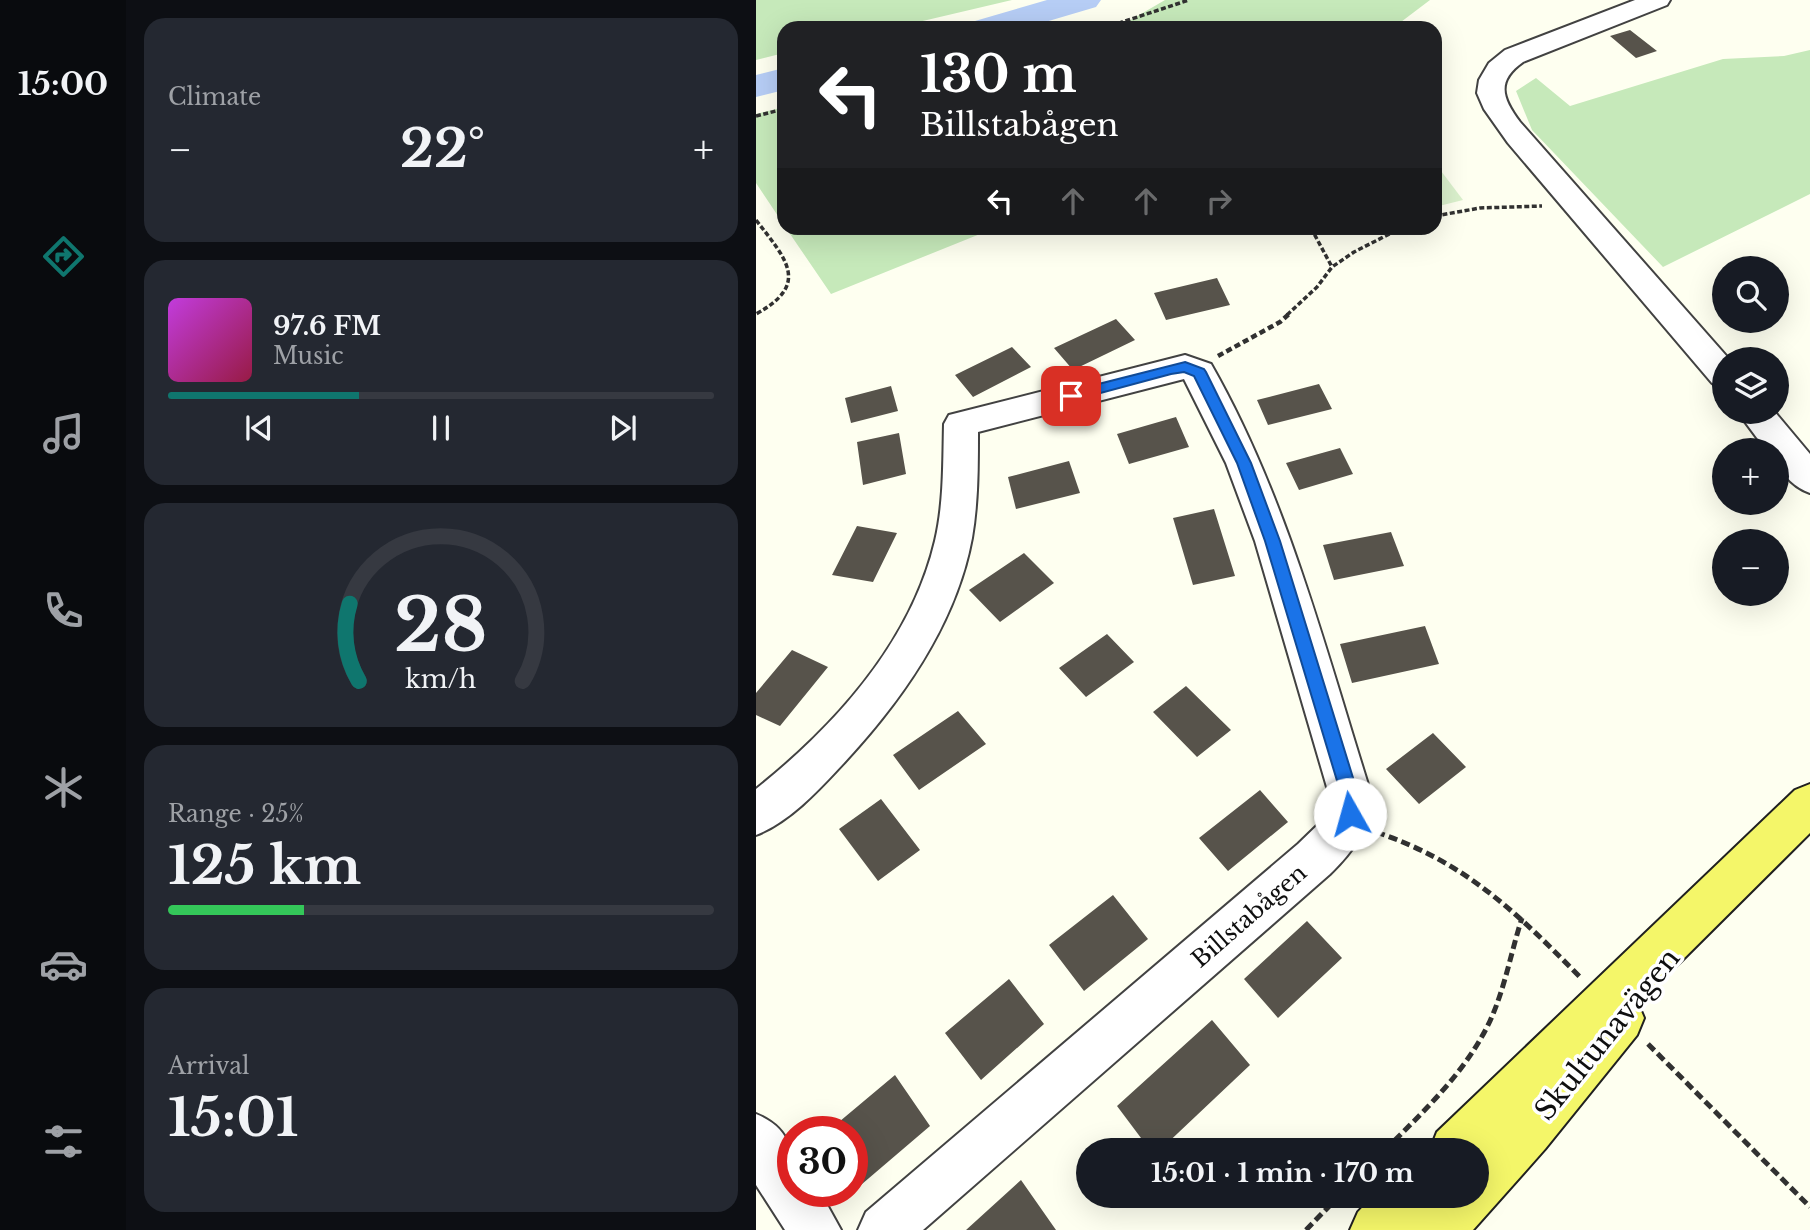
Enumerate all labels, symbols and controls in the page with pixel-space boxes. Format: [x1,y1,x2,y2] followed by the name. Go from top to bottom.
[920,44,1077,105] text: 130 m
[805,49,896,140] icon: left
[18,64,108,104] text: 15:00
[168,83,261,111] text: Climate
[920,105,1119,145] text: Billstabågen
[400,117,485,181] text: 22°
[168,126,192,173] text: −
[693,126,714,173] text: +
[981,182,1019,220] icon: left
[1054,182,1092,220] icon: ahead
[1127,182,1165,220] icon: ahead
[1200,182,1238,220] icon: right
[39,232,88,281] icon: directions
[1712,256,1789,606] map controls
[1712,256,1789,333] button: search
[273,310,381,342] text: 97.6 FM
[273,342,344,370] text: Music
[1712,347,1789,424] button: layers
[1041,366,1101,426] pin
[1052,377,1090,415] icon: arrive
[39,409,88,458] icon: music
[240,409,278,447] icon: previous
[422,409,460,447] icon: pause
[604,409,642,447] icon: next
[1712,438,1789,515] button: +
[1712,529,1789,606] button: −
[394,580,488,671] text: 28
[39,586,88,635] icon: phone
[406,664,476,695] text: km/h
[39,763,88,812] icon: climate
[1313,777,1387,851] position arrow
[168,800,304,828] text: Range · 25%
[168,834,361,898] text: 125 km
[1186,859,1312,973] street label: Billstabågen
[39,940,88,989] icon: car
[1527,941,1687,1127] street label: Skultunavägen
[168,1052,249,1080] text: Arrival
[168,1086,298,1150] text: 15:01
[777,1116,868,1207] speed limit sign: 30
[39,1117,88,1166] icon: filters
[1151,1157,1414,1189] text: 15:01 · 1 min · 170 m

